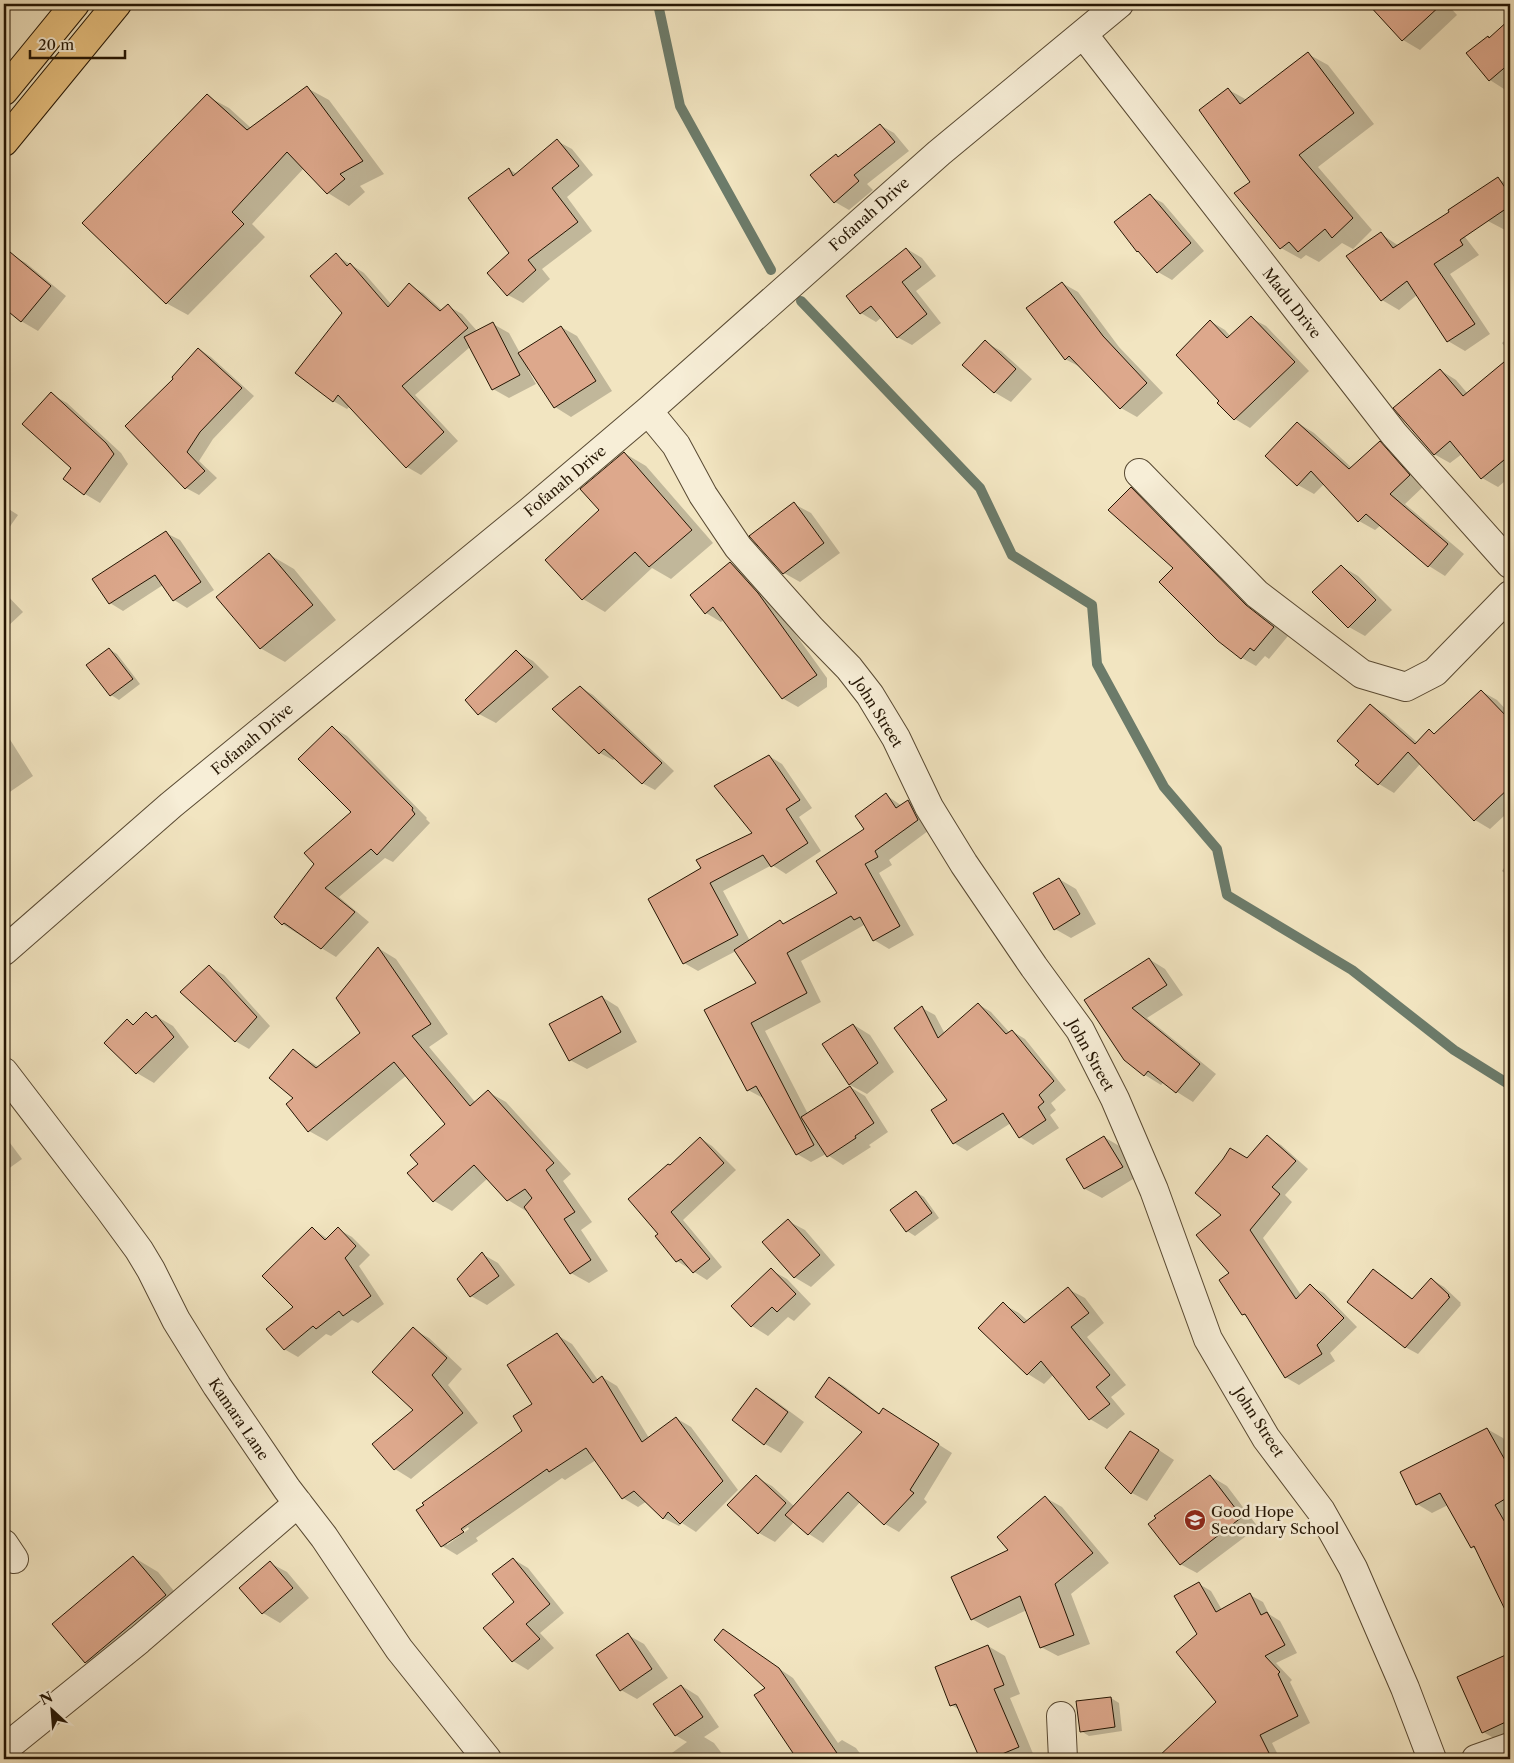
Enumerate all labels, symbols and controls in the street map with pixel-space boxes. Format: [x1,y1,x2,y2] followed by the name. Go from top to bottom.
[30,28,125,60] scale bar
[38,35,74,54] text: 20 m
[825,173,913,255] street label: Fofanah Drive
[1259,264,1325,342] street label: Madu Drive
[520,441,610,521] street label: Fofanah Drive
[848,672,908,751] street label: John Street
[207,699,297,779] street label: Fofanah Drive
[1062,1014,1119,1095] street label: John Street
[205,1374,273,1464] street label: Kamara Lane
[1228,1382,1289,1461] street label: John Street
[1211,1502,1340,1538] place label: Good Hope Secondary School
[1183,1508,1207,1532] school or university icon: Good Hope Secondary School
[28,1686,78,1736] north arrow
[37,1688,56,1709] text: N

